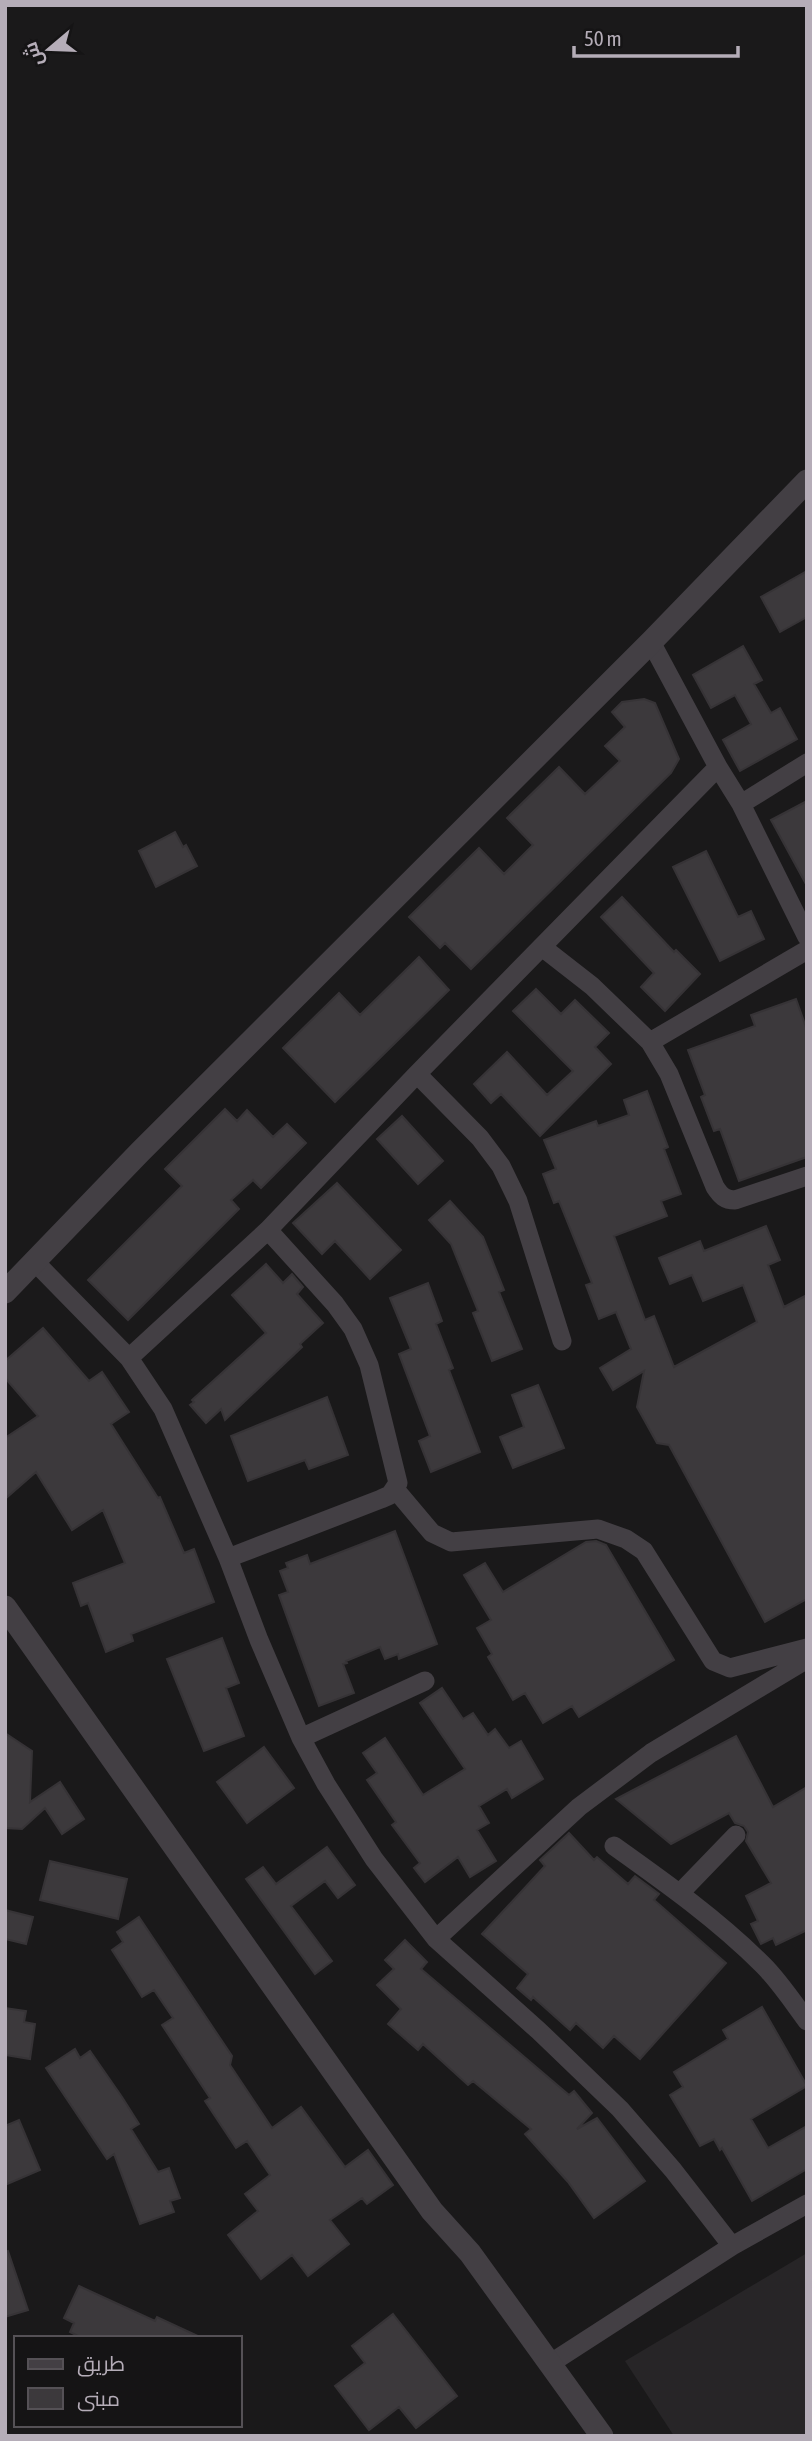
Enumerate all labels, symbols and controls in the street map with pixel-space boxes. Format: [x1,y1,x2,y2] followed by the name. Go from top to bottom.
[14,14,84,84] north arrow
[574,14,738,58] scale bar
[584,26,622,50] text: 50 m
[19,39,48,70] text: ش
[14,2336,242,2427] legend
[77,2351,125,2377] text: طريق
[77,2386,120,2412] text: مبنى

